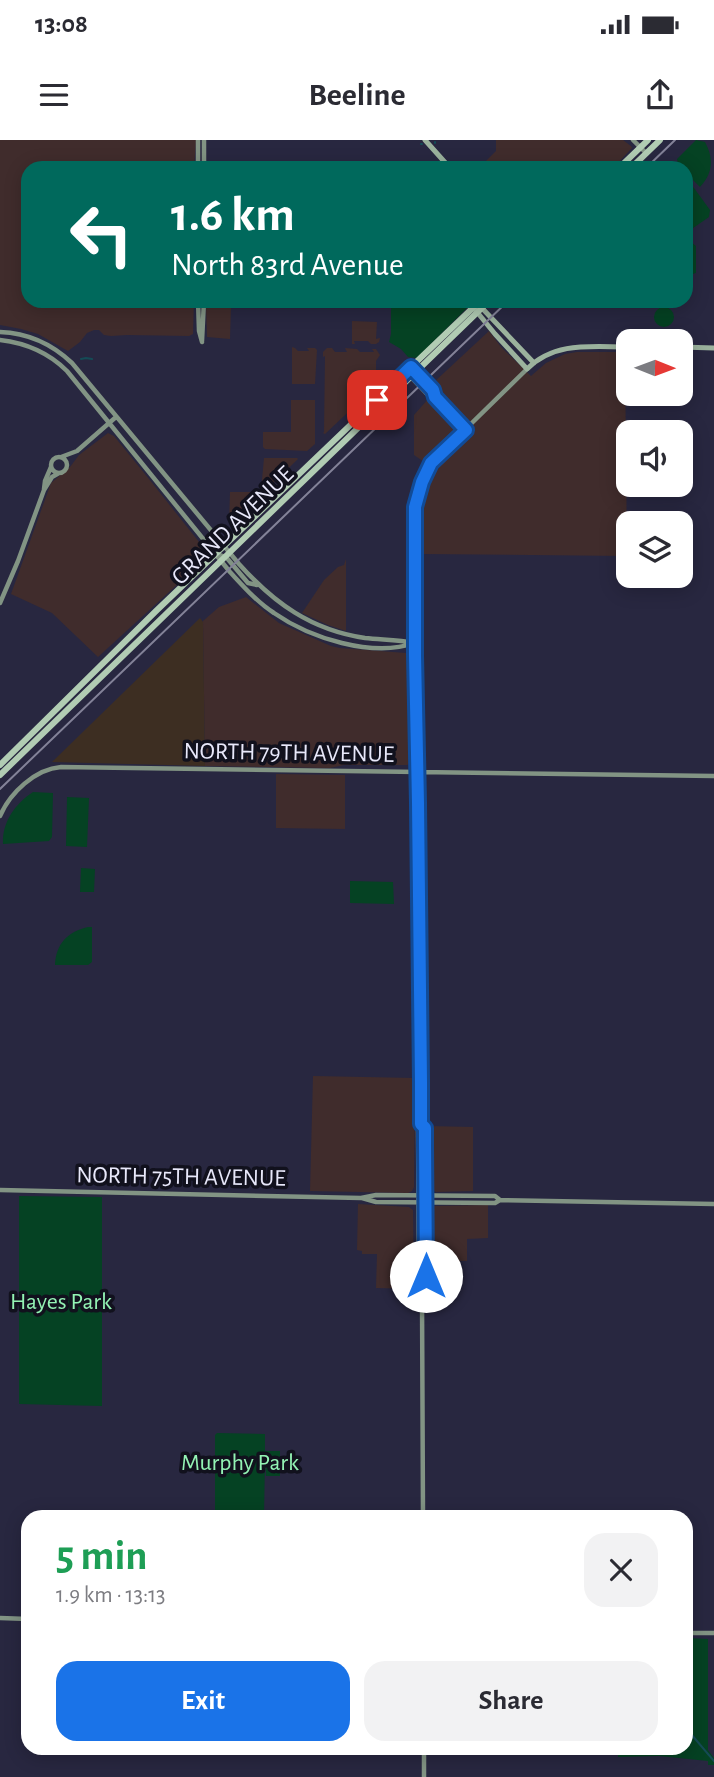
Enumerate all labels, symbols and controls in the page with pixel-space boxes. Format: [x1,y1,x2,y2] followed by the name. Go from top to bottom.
[35,11,88,37] text: 13:08
[35,76,73,114] icon: menu
[641,76,679,114] icon: share
[308,79,406,111] text: Beeline
[56,189,147,280] icon: left
[171,191,295,240] text: 1.6 km
[171,249,404,281] text: North 83rd Avenue
[616,329,693,406] north arrow
[616,329,693,588] map controls
[347,370,407,430] pin
[358,381,396,419] icon: arrive
[616,420,693,497] button: sound
[167,462,298,590] street label: GRAND AVENUE
[616,511,693,588] button: layers
[183,739,395,767] street label: NORTH 79TH AVENUE
[76,1163,286,1191] street label: NORTH 75TH AVENUE
[389,1239,463,1313] position arrow
[10,1290,112,1314] park label: Hayes Park
[181,1451,299,1475] park label: Murphy Park
[584,1533,658,1607] button: close
[56,1535,148,1577] text: 5 min
[56,1584,166,1607] text: 1.9 km · 13:13
[56,1661,350,1741] button: Exit
[364,1661,658,1741] button: Share

